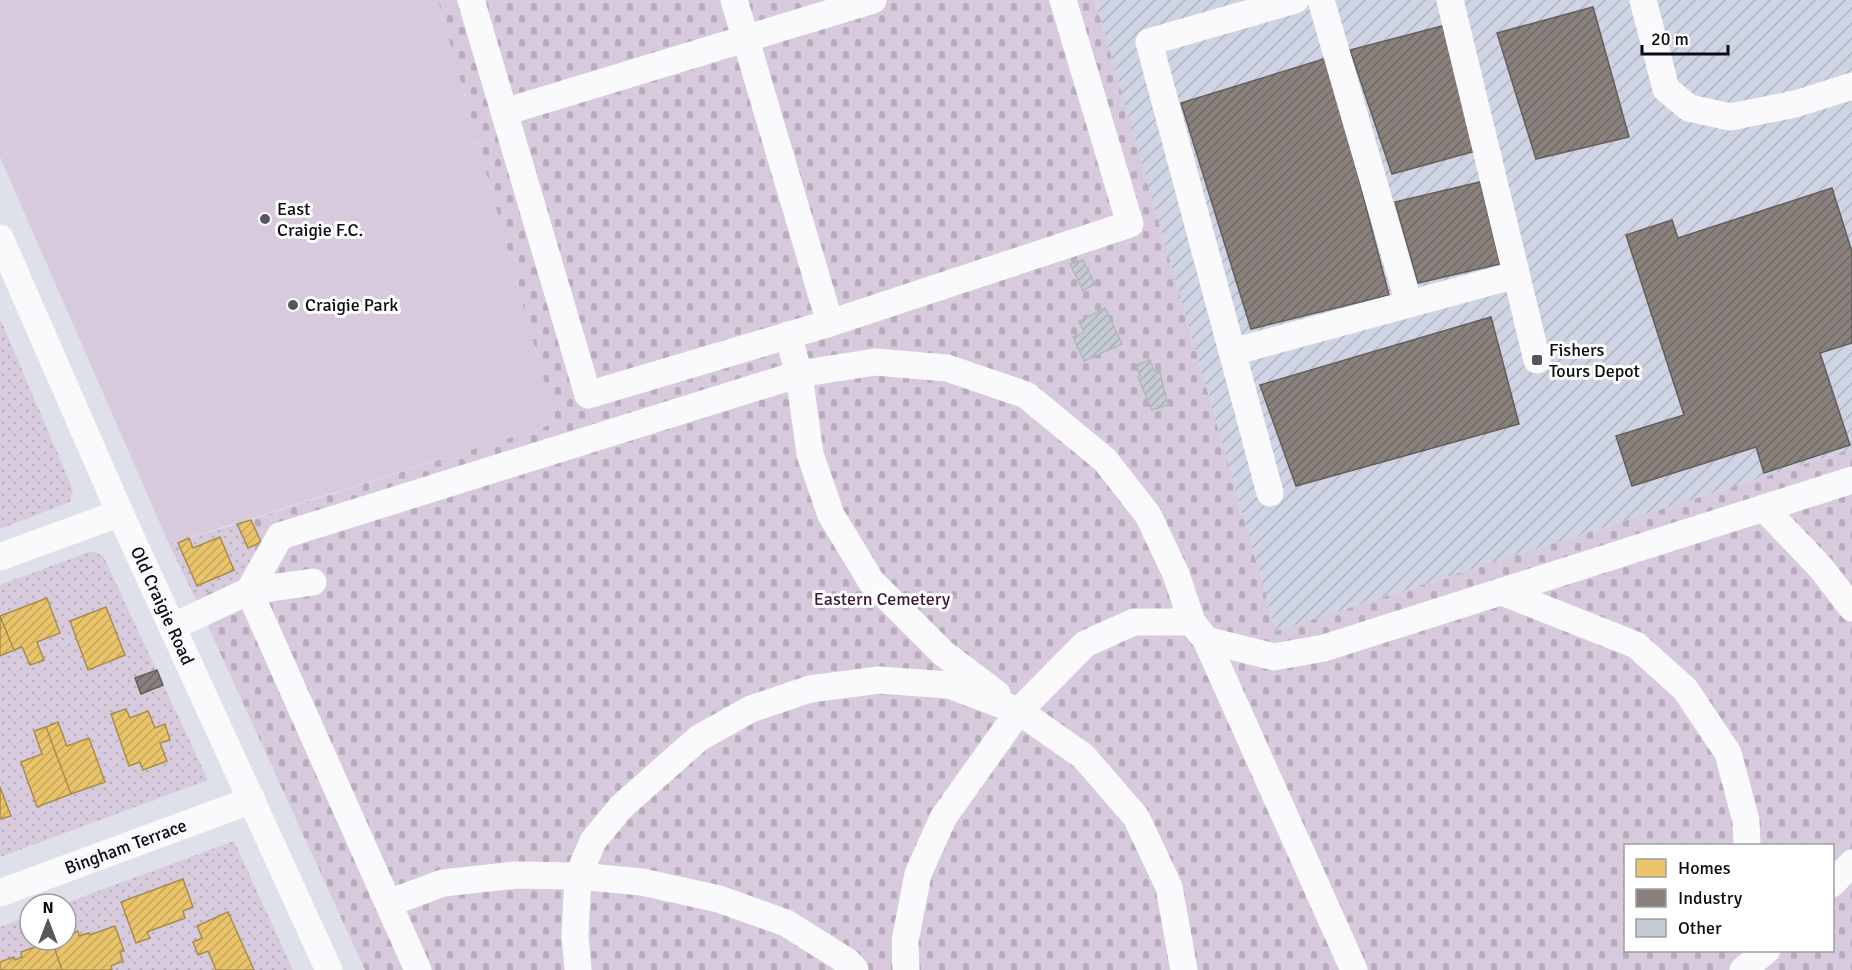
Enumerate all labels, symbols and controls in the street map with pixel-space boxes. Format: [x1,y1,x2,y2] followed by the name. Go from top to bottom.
[1642,18,1728,56] scale bar
[1651,28,1689,50] text: 20 m
[277,198,363,241] place label: East Craigie F.C.
[258,212,272,226] marker: East Craigie F.C.
[305,294,398,316] place label: Craigie Park
[286,298,300,312] marker: Craigie Park
[1549,339,1640,382] place label: Fishers Tours Depot
[1530,353,1544,367] marker: Fishers Tours Depot
[126,543,199,668] street label: Old Craigie Road
[814,588,951,610] park label: Eastern Cemetery
[62,814,190,879] street label: Bingham Terrace
[1624,844,1834,952] legend
[1678,857,1731,879] text: Homes
[1678,887,1743,909] text: Industry
[18,892,78,952] north arrow
[42,898,54,918] text: N
[1678,917,1722,939] text: Other

